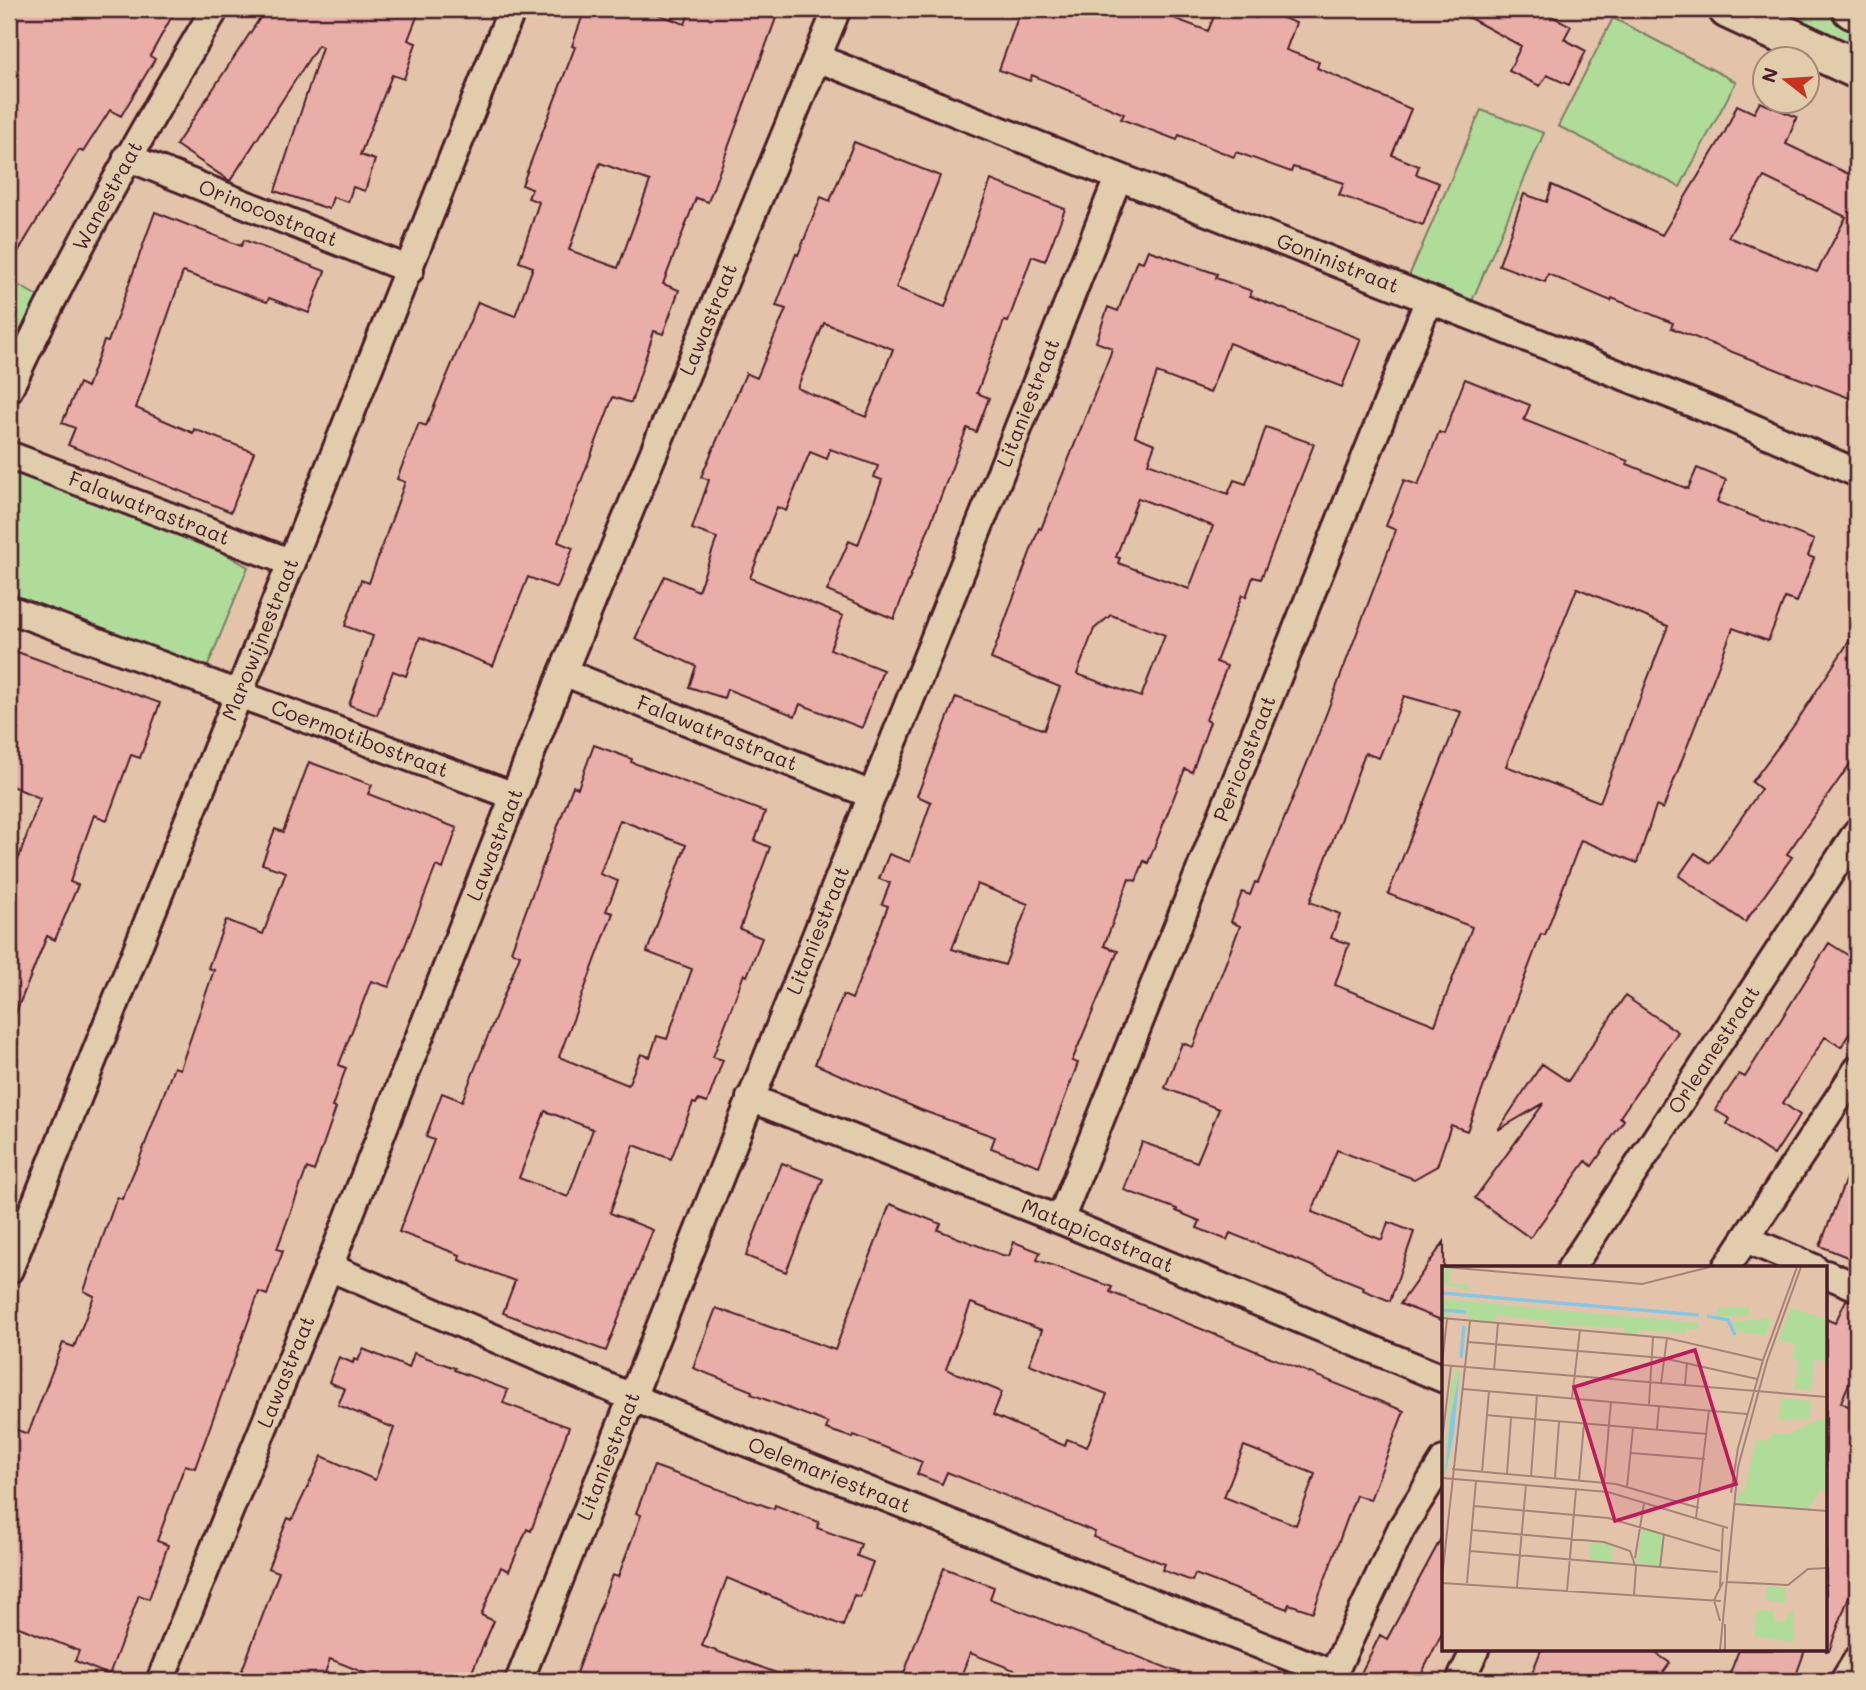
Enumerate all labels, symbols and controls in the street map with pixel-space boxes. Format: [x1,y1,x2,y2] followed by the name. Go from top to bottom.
[1750,46,1820,116] north arrow
[1755,64,1783,85] text: N
[65,135,148,255] street label: Wanestraat
[195,172,342,252] street label: Orinocostraat
[1273,226,1404,298] street label: Goninistraat
[672,259,743,379] street label: Lawastraat
[989,334,1065,471] street label: Litaniestraat
[65,464,234,550] street label: Falawatrastraat
[215,554,304,724] street label: Marowijnestraat
[633,688,802,776] street label: Falawatrastraat
[1206,691,1281,825] street label: Pericastraat
[268,692,453,783] street label: Coermotibostraat
[459,784,528,904] street label: Lawastraat
[779,862,855,998] street label: Litaniestraat
[1661,979,1765,1118] street label: Orleanestraat
[1018,1191,1179,1278] street label: Matapicastraat
[1442,1266,1828,1652] inset map
[250,1311,320,1431] street label: Lawastraat
[569,1387,645,1524] street label: Litaniestraat
[744,1430,915,1518] street label: Oelemariestraat

